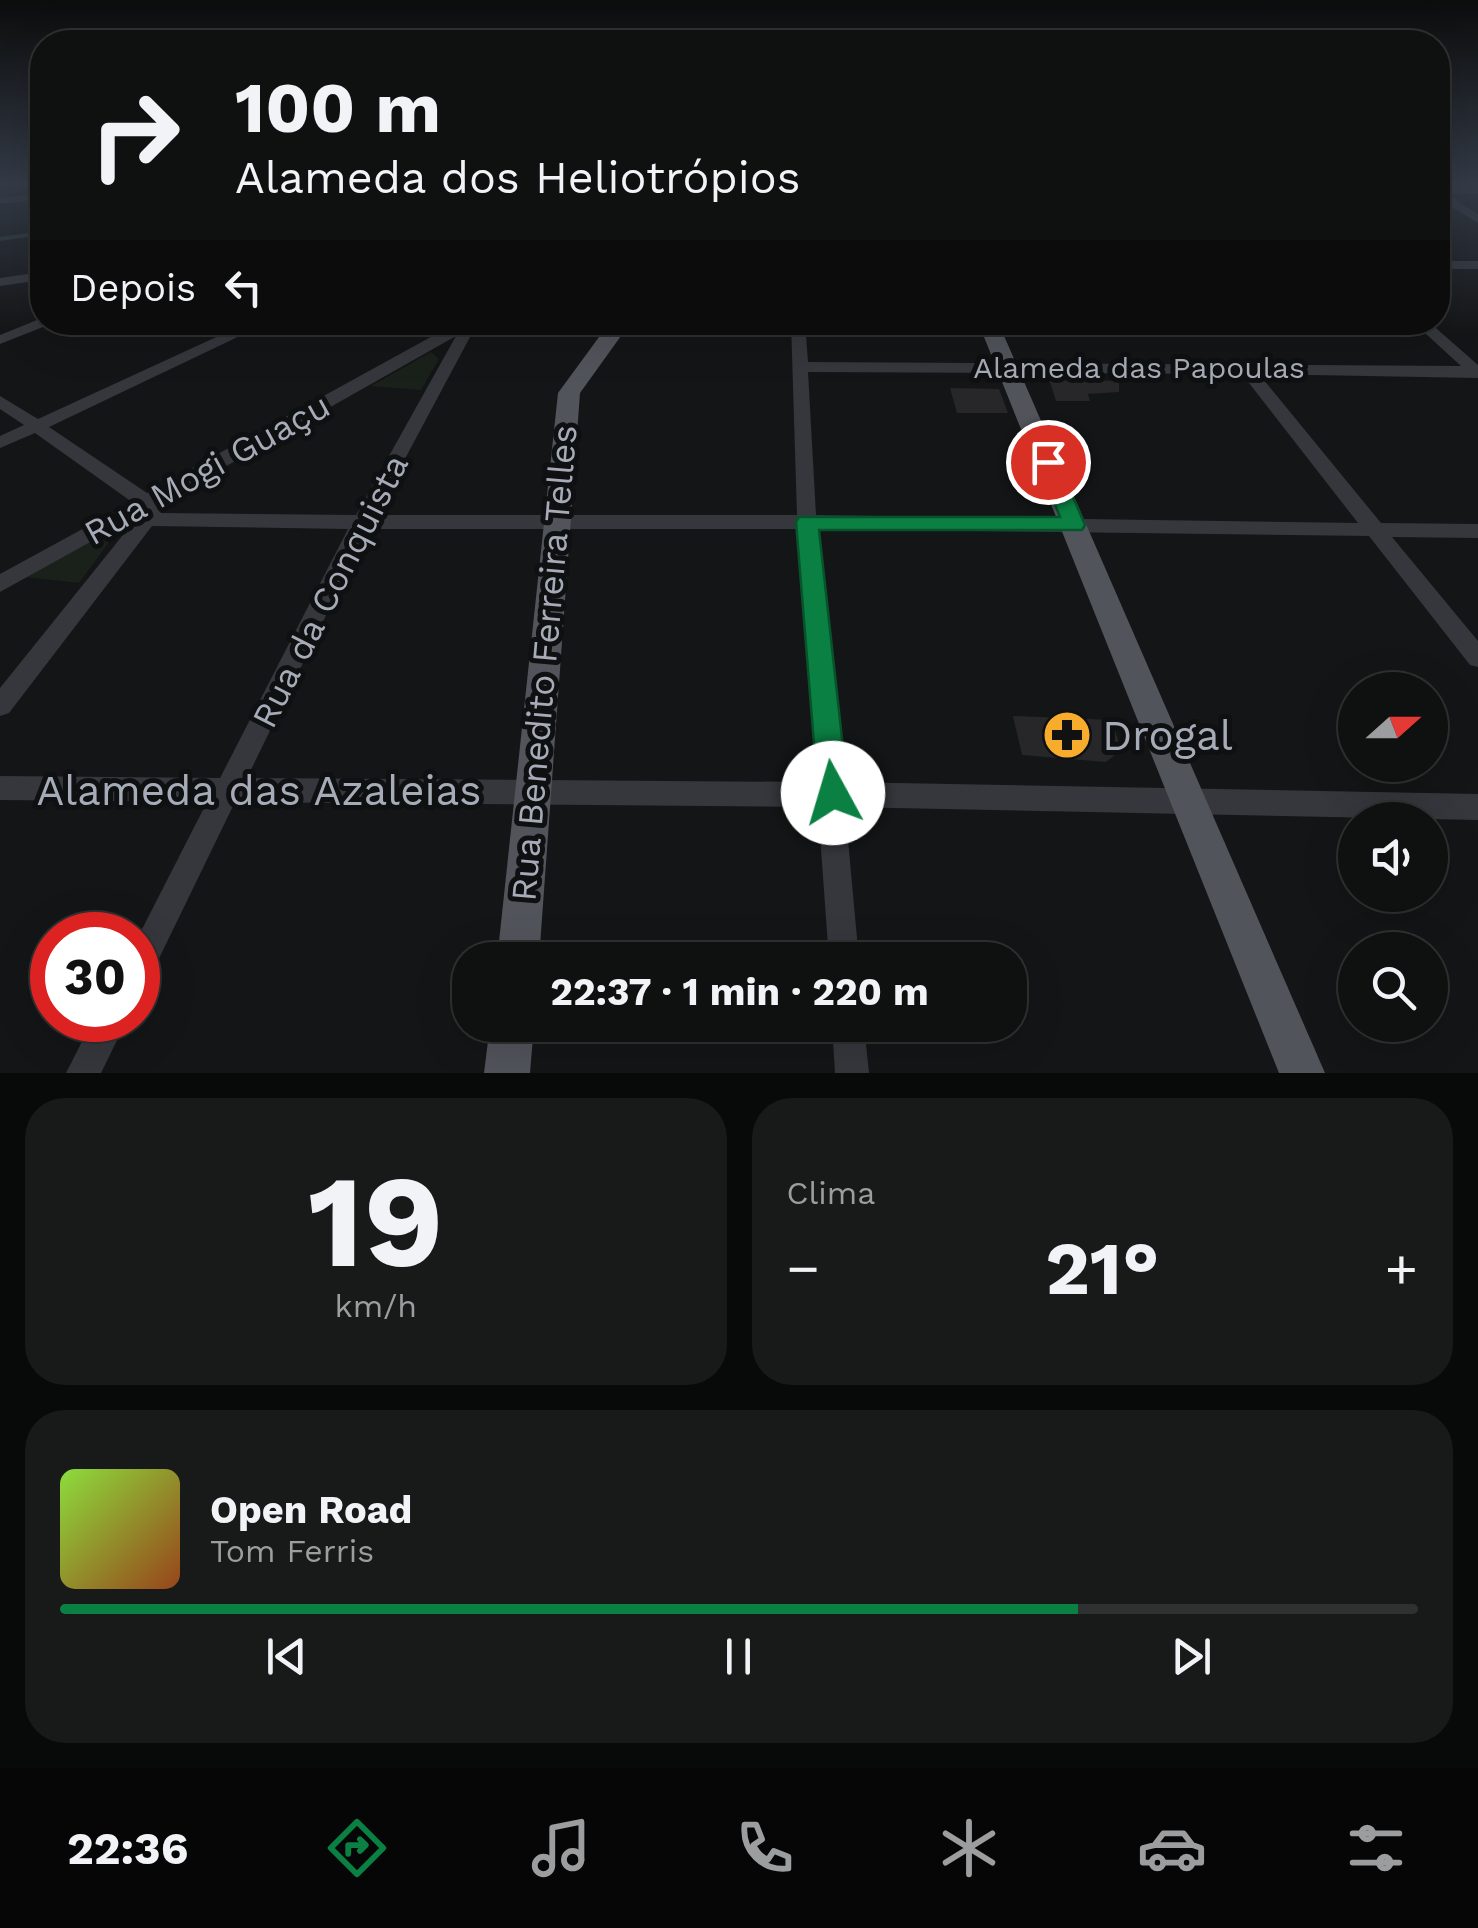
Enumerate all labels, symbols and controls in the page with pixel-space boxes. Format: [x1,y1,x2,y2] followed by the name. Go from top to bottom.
[235,67,441,149] text: 100 m
[70,70,200,200] icon: right
[235,151,800,204] text: Alameda dos Heliotrópios
[216,260,271,315] icon: left
[70,266,196,310] text: Depois
[973,350,1305,385] street label: Alameda das Papoulas
[77,384,337,554] street label: Rua Mogi Guaçu
[1006,420,1091,505] pin
[502,423,586,903] street label: Rua Benedito Ferreira Telles
[1021,435,1076,490] icon: arrive
[243,447,417,735] street label: Rua da Conquista
[1338,672,1448,782] north arrow
[1338,672,1448,1042] map controls
[1041,709,1093,761] pharmacy icon: Drogal
[1102,711,1233,760] place label: Drogal
[781,741,885,845] position arrow
[36,766,482,815] street label: Alameda das Azaleias
[1338,802,1448,912] button: sound
[30,912,160,1042] speed limit sign: 30
[1338,932,1448,1042] button: search
[550,970,929,1014] text: 22:37 · 1 min · 220 m
[308,1145,444,1298] text: 19
[787,1174,875,1212] text: Clima
[1045,1224,1159,1312] text: 21°
[787,1236,820,1300] text: −
[1385,1236,1418,1300] text: +
[335,1287,417,1325] text: km/h
[210,1488,412,1532] text: Open Road
[210,1532,374,1570] text: Tom Ferris
[259,1629,314,1684] icon: previous
[711,1629,766,1684] icon: pause
[1164,1629,1219,1684] icon: next
[322,1813,392,1883] icon: directions
[526,1813,596,1883] icon: music
[730,1813,800,1883] icon: phone
[934,1813,1004,1883] icon: climate
[1137,1813,1207,1883] icon: car
[1341,1813,1411,1883] icon: filters
[67,1822,189,1875] text: 22:36

